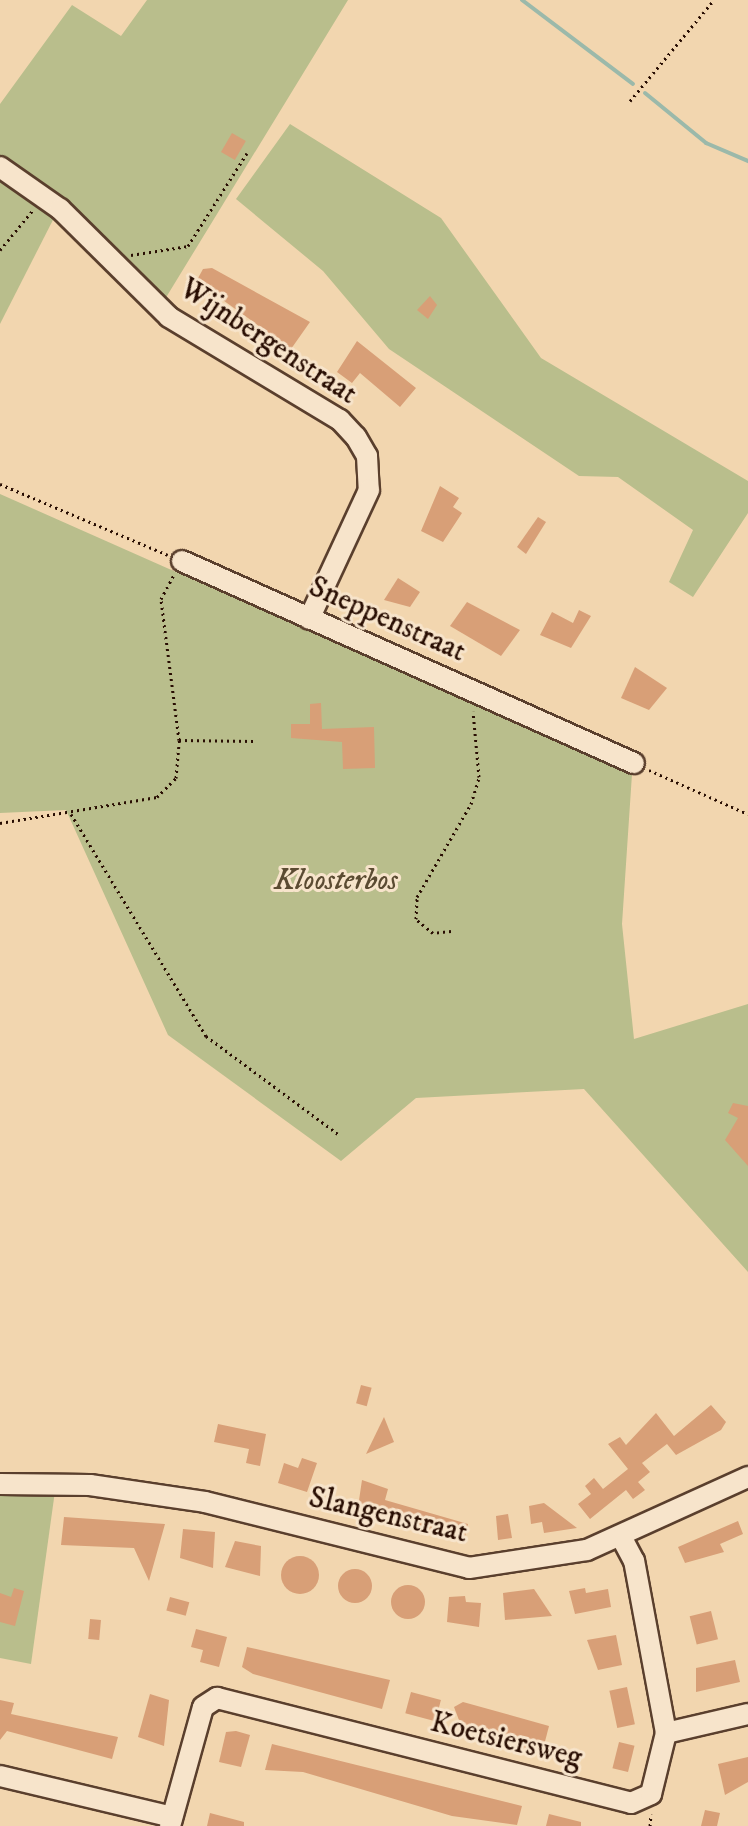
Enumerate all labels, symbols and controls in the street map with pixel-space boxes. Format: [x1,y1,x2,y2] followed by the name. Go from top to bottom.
[173,271,363,413] street label: Wijnbergenstraat
[303,569,471,671] street label: Sneppenstraat
[274,863,398,899] park label: Kloosterbos
[305,1480,471,1552] street label: Slangenstraat
[426,1705,586,1777] street label: Koetsiersweg

